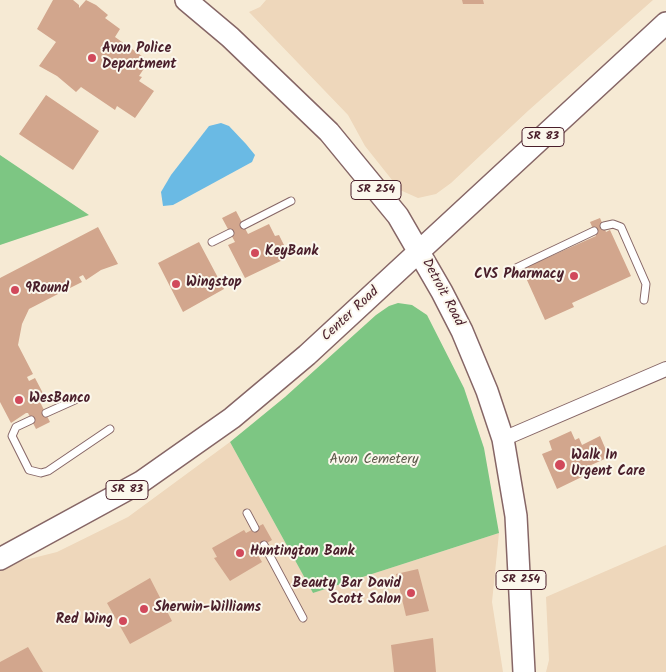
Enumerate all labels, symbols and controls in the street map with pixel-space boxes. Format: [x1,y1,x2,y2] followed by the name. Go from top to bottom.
[102,42,177,74] place label: Avon Police Department
[86,52,98,64] marker: Avon Police Department
[522,128,564,146] road number: SR 83
[351,180,401,200] road number: SR 254
[265,245,318,261] place label: KeyBank
[249,247,261,259] marker: KeyBank
[417,256,467,330] street label: Detroit Road
[474,268,564,284] place label: CVS Pharmacy
[568,270,580,282] marker: CVS Pharmacy
[186,276,242,292] place label: Wingstop
[170,278,182,290] marker: Wingstop
[25,282,69,298] place label: 9Round
[9,284,21,296] marker: 9Round
[319,284,383,346] street label: Center Road
[29,392,90,408] place label: WesBanco
[13,394,25,406] marker: WesBanco
[571,449,645,482] place label: Walk In Urgent Care
[330,453,418,469] park label: Avon Cemetery
[553,458,567,472] marker: Walk In Urgent Care
[106,480,148,500] road number: SR 83
[250,545,354,561] place label: Huntington Bank
[234,547,246,559] marker: Huntington Bank
[496,570,546,590] road number: SR 254
[293,577,401,610] place label: Beauty Bar David Scott Salon
[405,587,417,599] marker: Beauty Bar David Scott Salon
[154,601,261,617] place label: Sherwin-Williams
[138,603,150,615] marker: Sherwin-Williams
[56,613,113,629] place label: Red Wing
[117,615,129,627] marker: Red Wing

